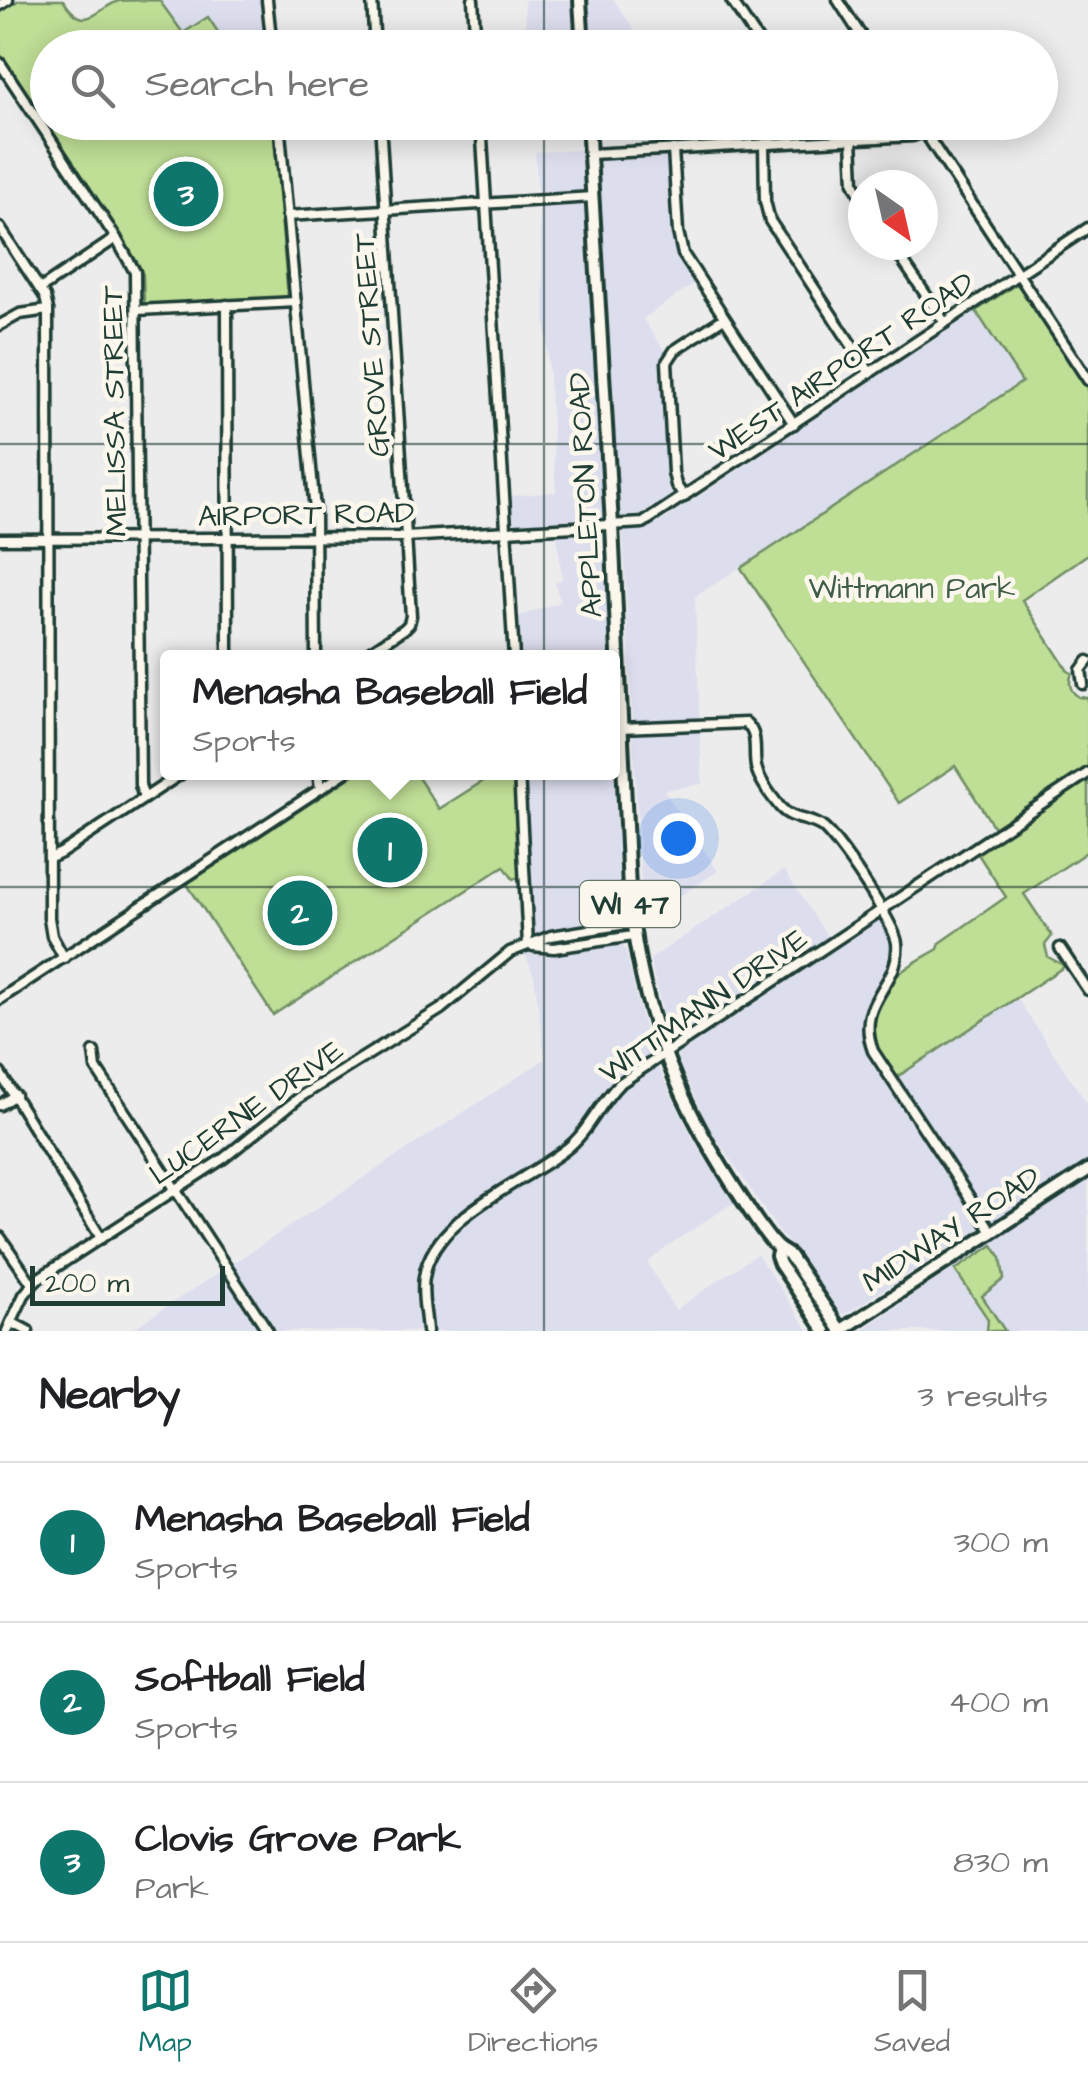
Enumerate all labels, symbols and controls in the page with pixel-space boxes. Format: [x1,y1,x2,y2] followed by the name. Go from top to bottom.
[30,30,1058,140] search box
[65,58,120,113] icon: search
[145,59,369,111] text: Search here
[154,156,218,232] pin: 3
[848,170,938,260] north arrow
[343,231,401,458] street label: GROVE STREET
[700,262,983,472] street label: WEST AIRPORT ROAD
[92,285,138,537] street label: MELISSA STREET
[559,371,613,619] street label: APPLETON ROAD
[197,492,415,538] street label: AIRPORT ROAD
[808,568,1016,610] park label: Wittmann Park
[160,650,620,780] popup
[193,667,587,719] text: Menasha Baseball Field
[193,719,296,764] text: Sports
[358,812,422,888] pin: 1
[653,813,704,864] your location
[268,876,332,950] pin: 2
[580,881,680,927] road number: WI 47
[591,918,816,1093] street label: WITTMANN DRIVE
[141,1030,352,1196] street label: LUCERNE DRIVE
[854,1157,1049,1303] street label: MIDWAY ROAD
[30,1261,225,1306] scale bar
[45,1264,129,1303] text: 200 m
[40,1367,180,1425] text: Nearby
[918,1374,1048,1419] text: 3 results
[135,1494,530,1546] text: Menasha Baseball Field
[70,1520,75,1565] text: 1
[954,1520,1048,1565] text: 300 m
[135,1546,238,1591] text: Sports
[135,1654,365,1706] text: Softball Field
[63,1680,82,1725] text: 2
[948,1680,1048,1725] text: 400 m
[135,1706,238,1751] text: Sports
[135,1814,461,1866] text: Clovis Grove Park
[64,1840,81,1885] text: 3
[953,1840,1048,1885] text: 830 m
[135,1866,209,1911] text: Park
[138,1963,193,2062] tab: Map
[468,1963,598,2062] tab: Directions
[874,1963,950,2062] tab: Saved

